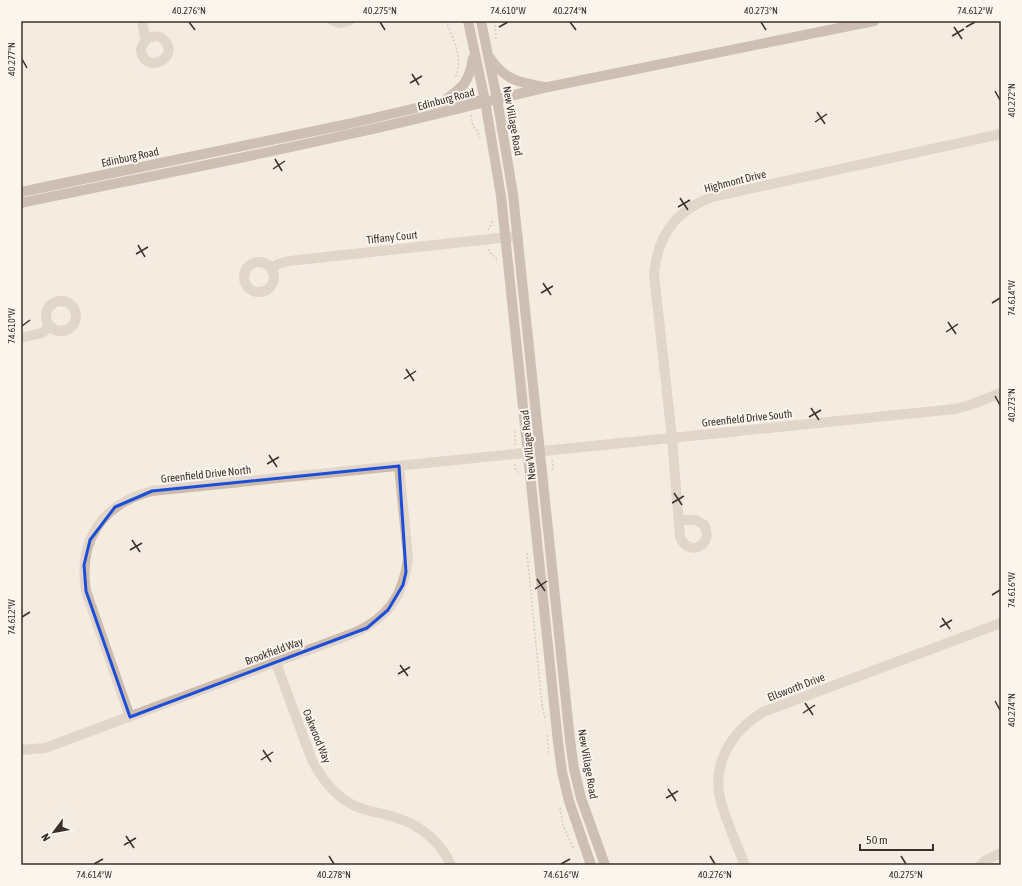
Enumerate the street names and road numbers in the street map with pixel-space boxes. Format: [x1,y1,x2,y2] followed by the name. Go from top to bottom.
[501,85,525,157] street label: New Village Road
[416,86,476,112] street label: Edinburg Road
[100,145,160,169] street label: Edinburg Road
[703,168,767,194] street label: Highmont Drive
[366,228,418,246] street label: Tiffany Court
[701,407,793,429] street label: Greenfield Drive South
[518,409,538,481] street label: New Village Road
[160,463,252,485] street label: Greenfield Drive North
[243,635,305,667] street label: Brookfield Way
[766,671,826,703] street label: Ellsworth Drive
[301,707,333,765] street label: Oakwood Way
[576,728,600,800] street label: New Village Road

